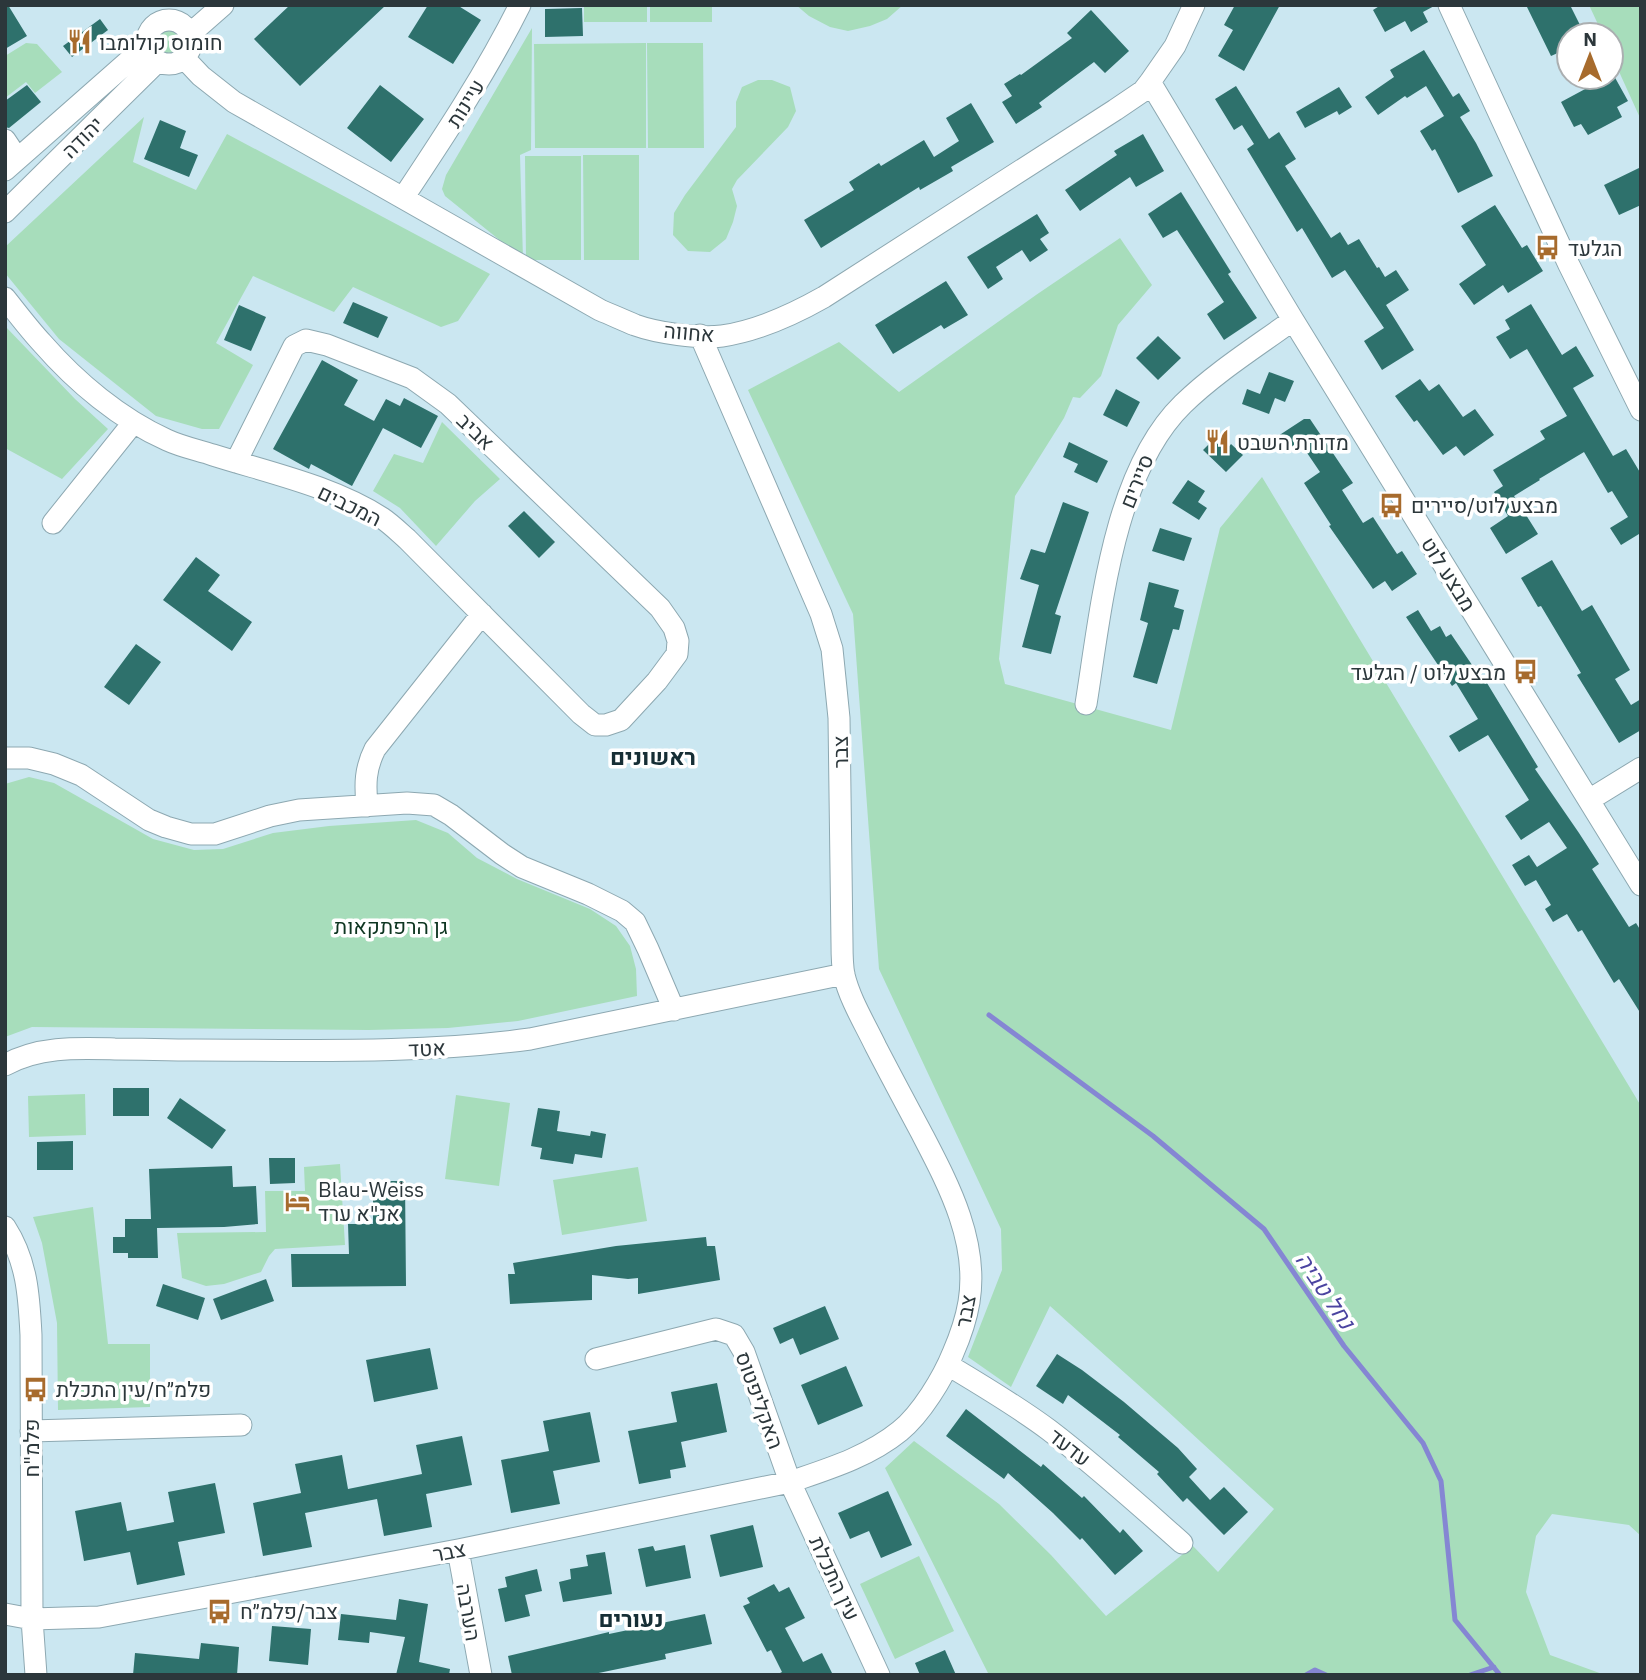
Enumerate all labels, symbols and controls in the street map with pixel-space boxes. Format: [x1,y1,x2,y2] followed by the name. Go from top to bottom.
[1555,21,1625,91] north arrow
[1583,27,1597,51] text: N
[65,28,93,56] restaurant icon: חומוס קולומבו
[99,28,223,56] place label: חומוס קולומבו
[439,74,491,132] street label: עיינות
[55,110,109,164] street label: יהודה
[1534,234,1562,262] bus stop icon: הגלעד
[1568,234,1622,262] place label: הגלעד
[662,316,716,348] street label: אחווה
[451,406,501,456] street label: אביב
[1203,428,1231,456] restaurant icon: מדורת השבט
[1237,428,1349,456] place label: מדורת השבט
[1113,450,1159,512] street label: סיירים
[313,478,387,532] street label: המכבים
[1377,491,1405,519] bus stop icon: מבצע לוט/סיירים
[1411,491,1558,519] place label: מבצע לוט/סיירים
[1415,531,1483,617] street label: מבצע לוט
[1351,658,1506,686] place label: מבצע לוט / הגלעד
[1512,658,1540,686] bus stop icon: מבצע לוט / הגלעד
[826,735,854,769] street label: צבר
[610,741,696,771] district label: ראשונים
[334,912,448,940] park label: גן הרפתקאות
[408,1033,446,1063] street label: אטד
[318,1175,424,1227] place label: Blau-Weiss אנ"א ערד
[284,1187,312,1215] hotel icon: Blau-Weiss אנ"א ערד
[1289,1246,1363,1336] water label: נחל טביה
[948,1292,982,1330] street label: צבר
[729,1347,791,1453] street label: האקליפטוס
[22,1375,50,1403] bus stop icon: פלמ״ח/עין התכלת
[56,1375,211,1403] place label: פלמ״ח/עין התכלת
[17,1419,45,1477] street label: פלמ"ח
[1043,1422,1097,1472] street label: עדעד
[803,1531,867,1625] street label: עין התכלת
[430,1534,468,1568] street label: צבר
[450,1581,488,1643] street label: הערבה
[206,1597,234,1625] bus stop icon: צבר/פלמ״ח
[240,1597,338,1625] place label: צבר/פלמ״ח
[598,1603,664,1633] district label: נעורים

